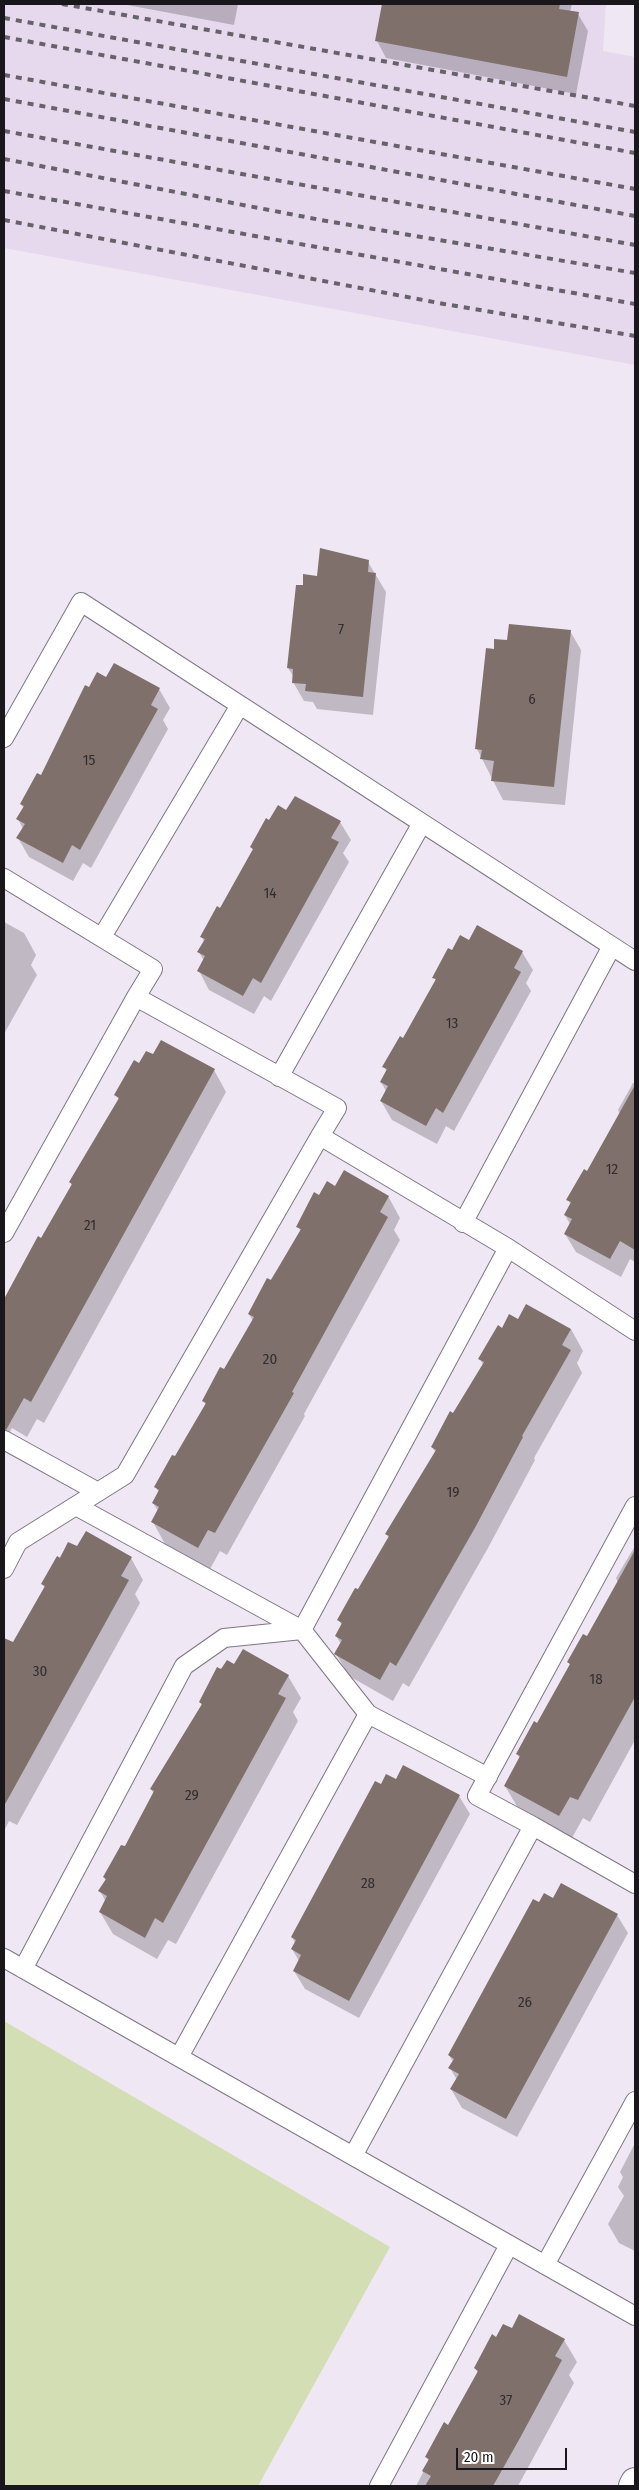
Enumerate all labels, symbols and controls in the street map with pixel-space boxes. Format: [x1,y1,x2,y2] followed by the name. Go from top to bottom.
[338,621,344,639] house number: 7
[528,691,536,709] house number: 6
[83,752,95,770] house number: 15
[263,885,277,903] house number: 14
[446,1015,458,1033] house number: 13
[606,1161,618,1179] house number: 12
[84,1217,96,1235] house number: 21
[263,1351,277,1369] house number: 20
[446,1484,460,1502] house number: 19
[33,1663,47,1681] house number: 30
[589,1671,603,1689] house number: 18
[185,1787,199,1805] house number: 29
[361,1875,375,1893] house number: 28
[518,1994,532,2012] house number: 26
[500,2392,512,2410] house number: 37
[459,2438,570,2470] scale bar
[464,2448,494,2466] text: 20 m

